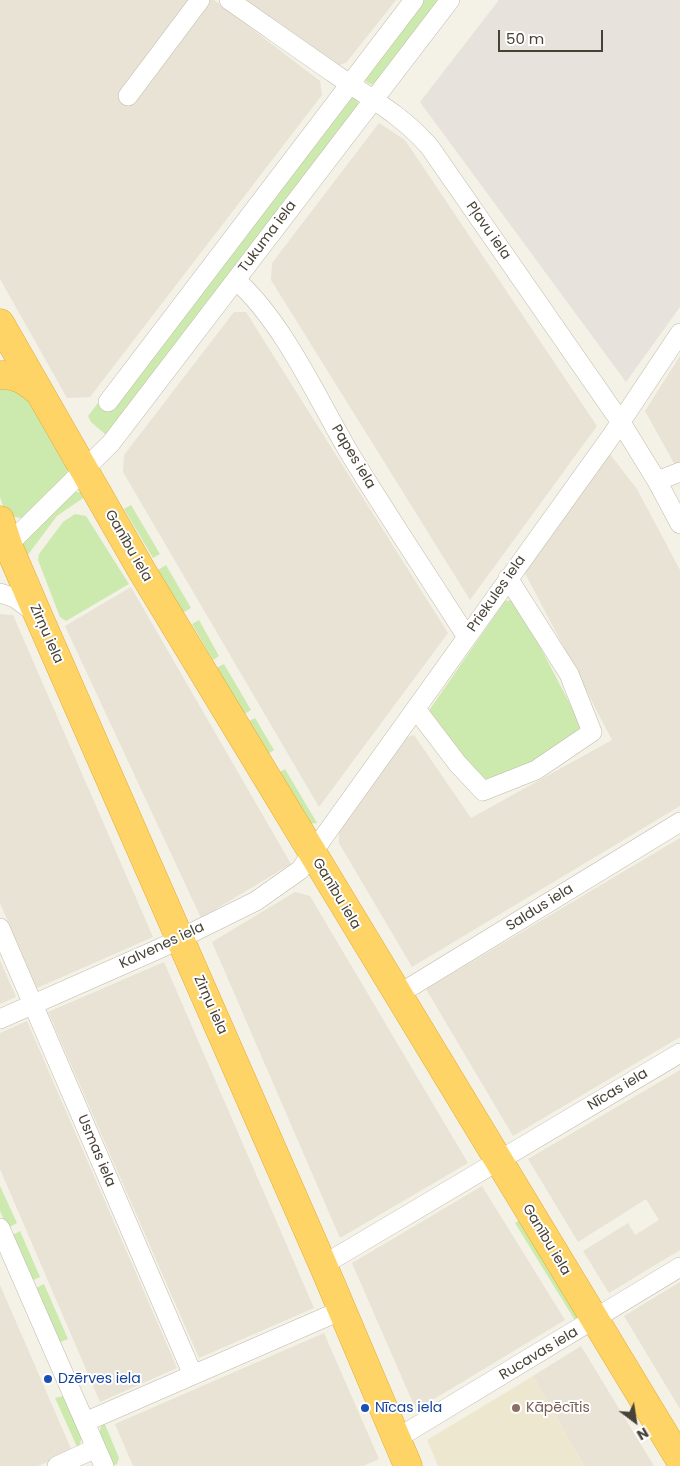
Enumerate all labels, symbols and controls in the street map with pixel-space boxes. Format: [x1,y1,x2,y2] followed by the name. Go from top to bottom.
[500,20,605,52] scale bar
[506,28,544,49] text: 50 m
[236,198,300,276] street label: Tukuma iela
[462,199,514,263] street label: Pļavu iela
[327,422,379,492] street label: Papes iela
[101,507,155,585] street label: Ganību iela
[464,552,530,636] street label: Priekules iela
[26,602,66,666] street label: Zirņu iela
[308,855,364,933] street label: Ganību iela
[503,881,577,935] street label: Saldus iela
[117,919,207,973] street label: Kalvenes iela
[190,973,230,1037] street label: Zirņu iela
[585,1065,651,1115] street label: Nīcas iela
[73,1112,119,1190] street label: Usmas iela
[518,1201,574,1279] street label: Ganību iela
[497,1324,581,1384] street label: Rucavas iela
[58,1371,141,1387] place label: Dzērves iela
[42,1373,54,1385] marker: Dzērves iela
[610,1396,660,1446] north arrow
[375,1400,442,1416] place label: Nīcas iela
[526,1400,590,1416] place label: Kāpēcītis
[359,1402,371,1414] marker: Nīcas iela
[510,1402,522,1414] marker: Kāpēcītis
[633,1423,652,1445] text: N

